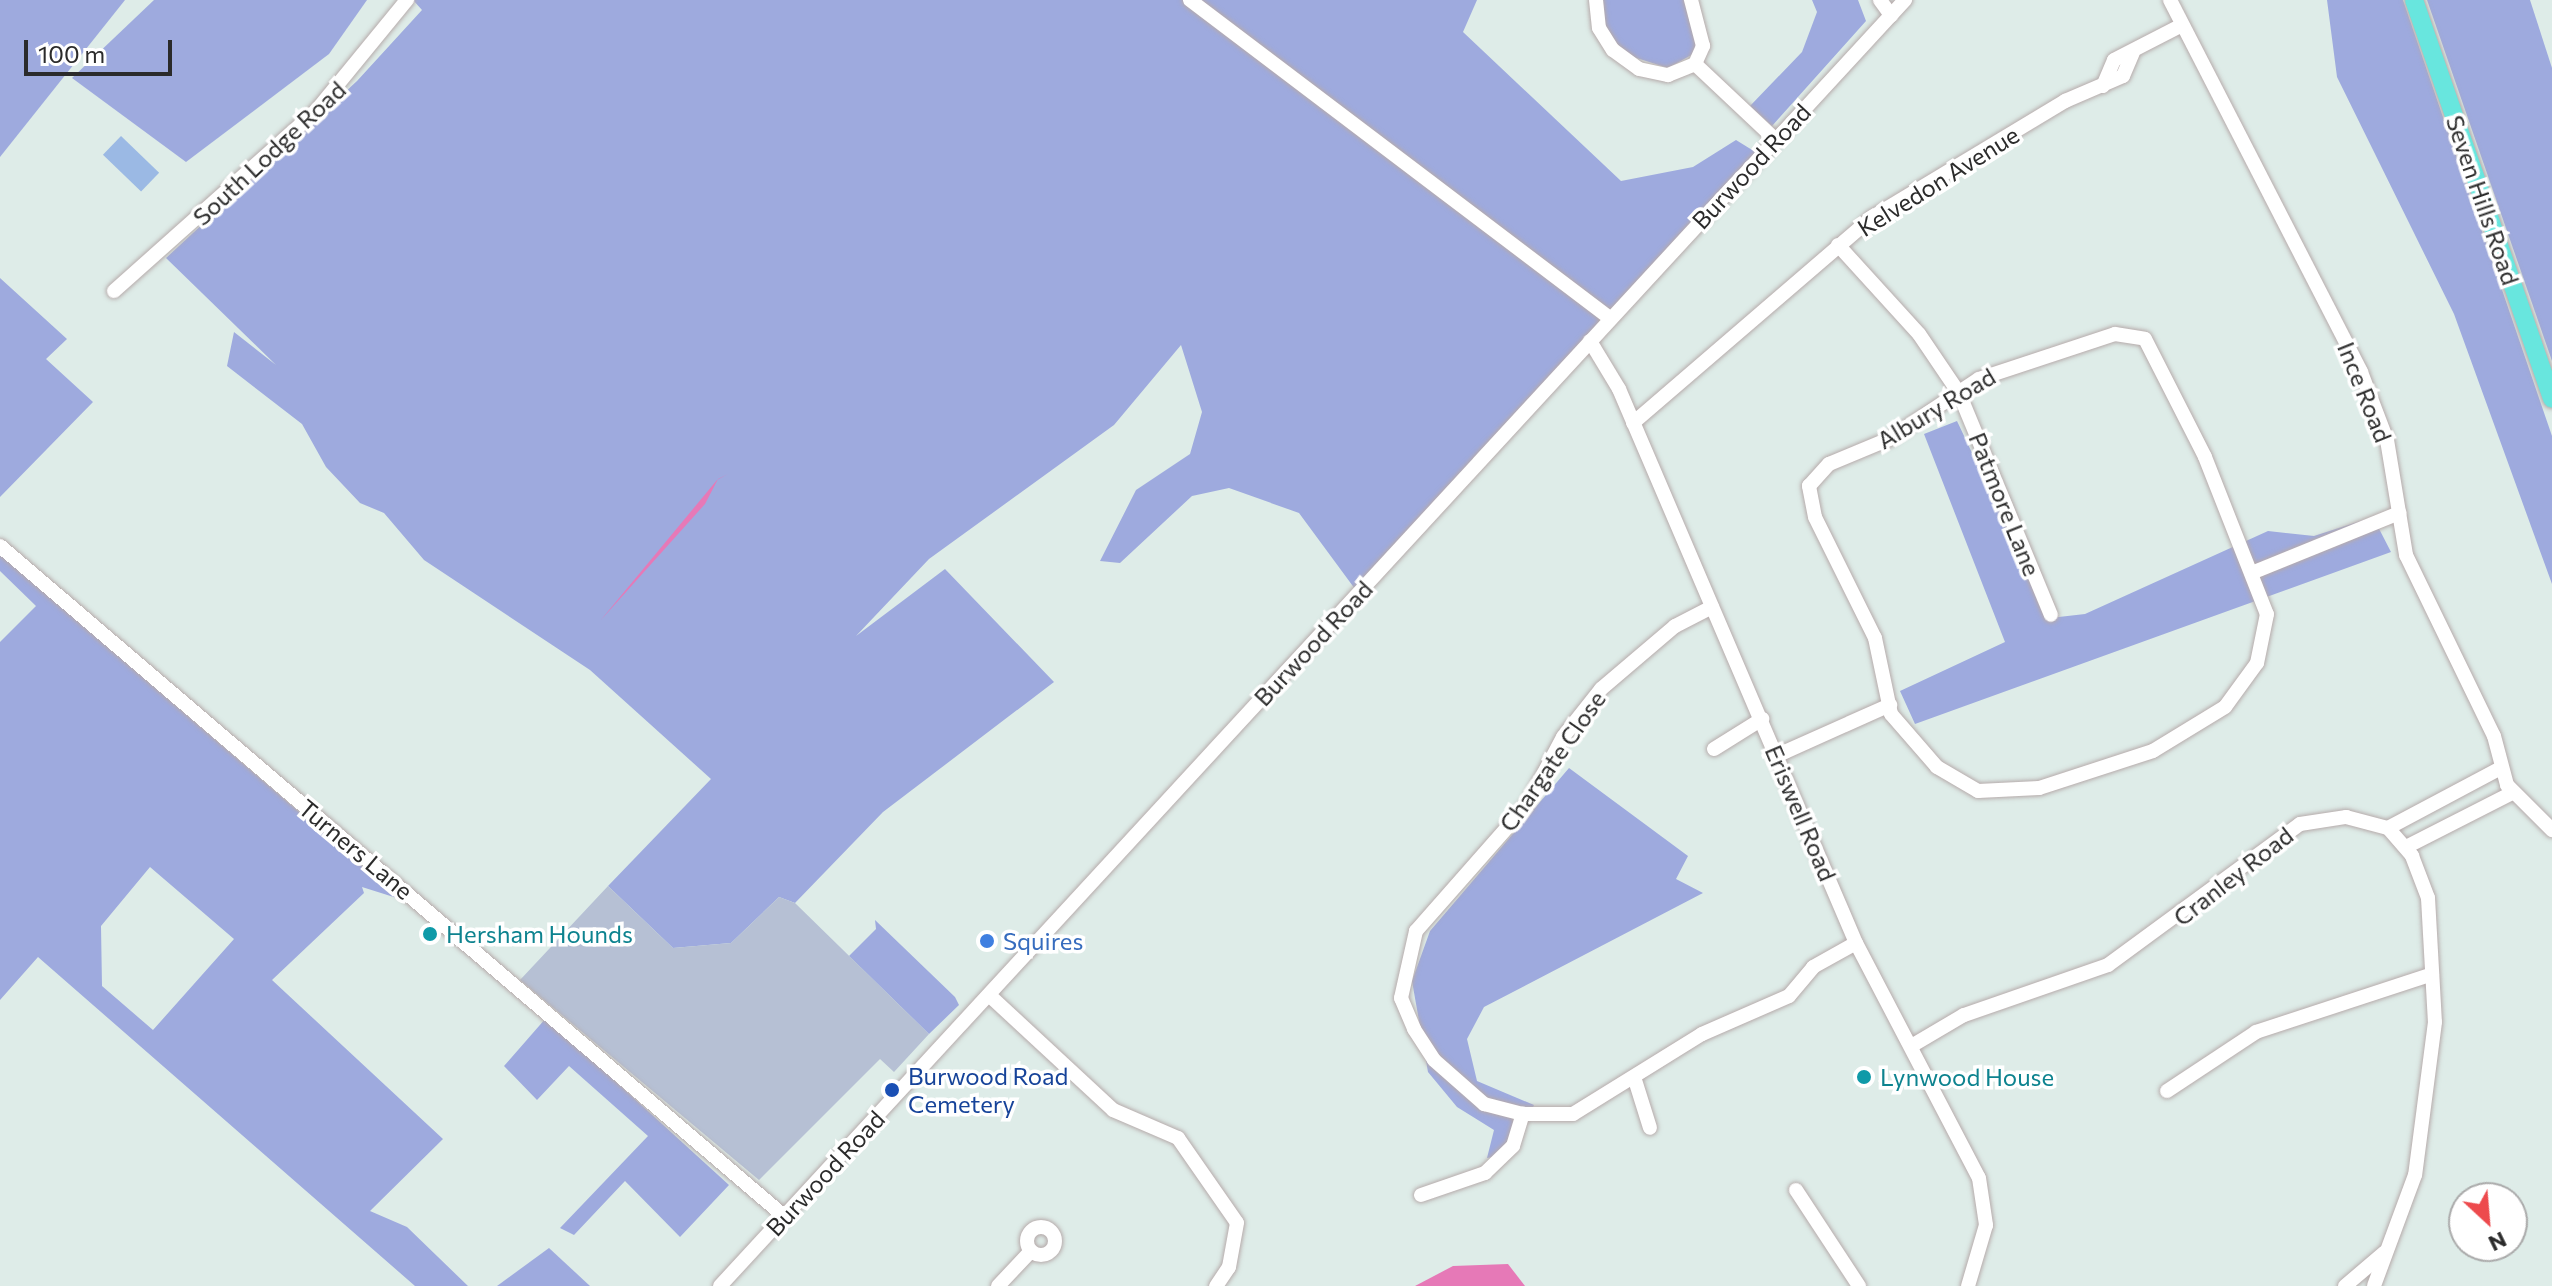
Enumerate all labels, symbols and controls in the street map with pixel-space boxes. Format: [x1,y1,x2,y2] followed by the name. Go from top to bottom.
[28,24,176,74] scale bar
[38,39,105,68] text: 100 m
[187,75,351,231] street label: South Lodge Road
[1686,98,1816,234] street label: Burwood Road
[2441,112,2525,288] street label: Seven Hills Road
[1852,120,2024,242] street label: Kelvedon Avenue
[2332,338,2398,446] street label: Ince Road
[1872,361,2000,455] street label: Albury Road
[1963,428,2047,580] street label: Patmore Lane
[1248,575,1378,711] street label: Burwood Road
[1493,685,1611,837] street label: Chargate Close
[1759,741,1843,885] street label: Eriswell Road
[293,793,419,905] street label: Turners Lane
[2168,820,2298,932] street label: Cranley Road
[446,920,633,948] place label: Hersham Hounds
[421,925,439,943] marker: Hersham Hounds
[1003,927,1083,955] place label: Squires
[978,932,996,950] marker: Squires
[908,1062,1068,1118] place label: Burwood Road Cemetery
[1880,1063,2054,1091] place label: Lynwood House
[1855,1068,1873,1086] marker: Lynwood House
[883,1081,901,1099] marker: Burwood Road Cemetery
[760,1105,890,1241] street label: Burwood Road
[2448,1182,2528,1262] north arrow
[2485,1226,2511,1258] text: N

